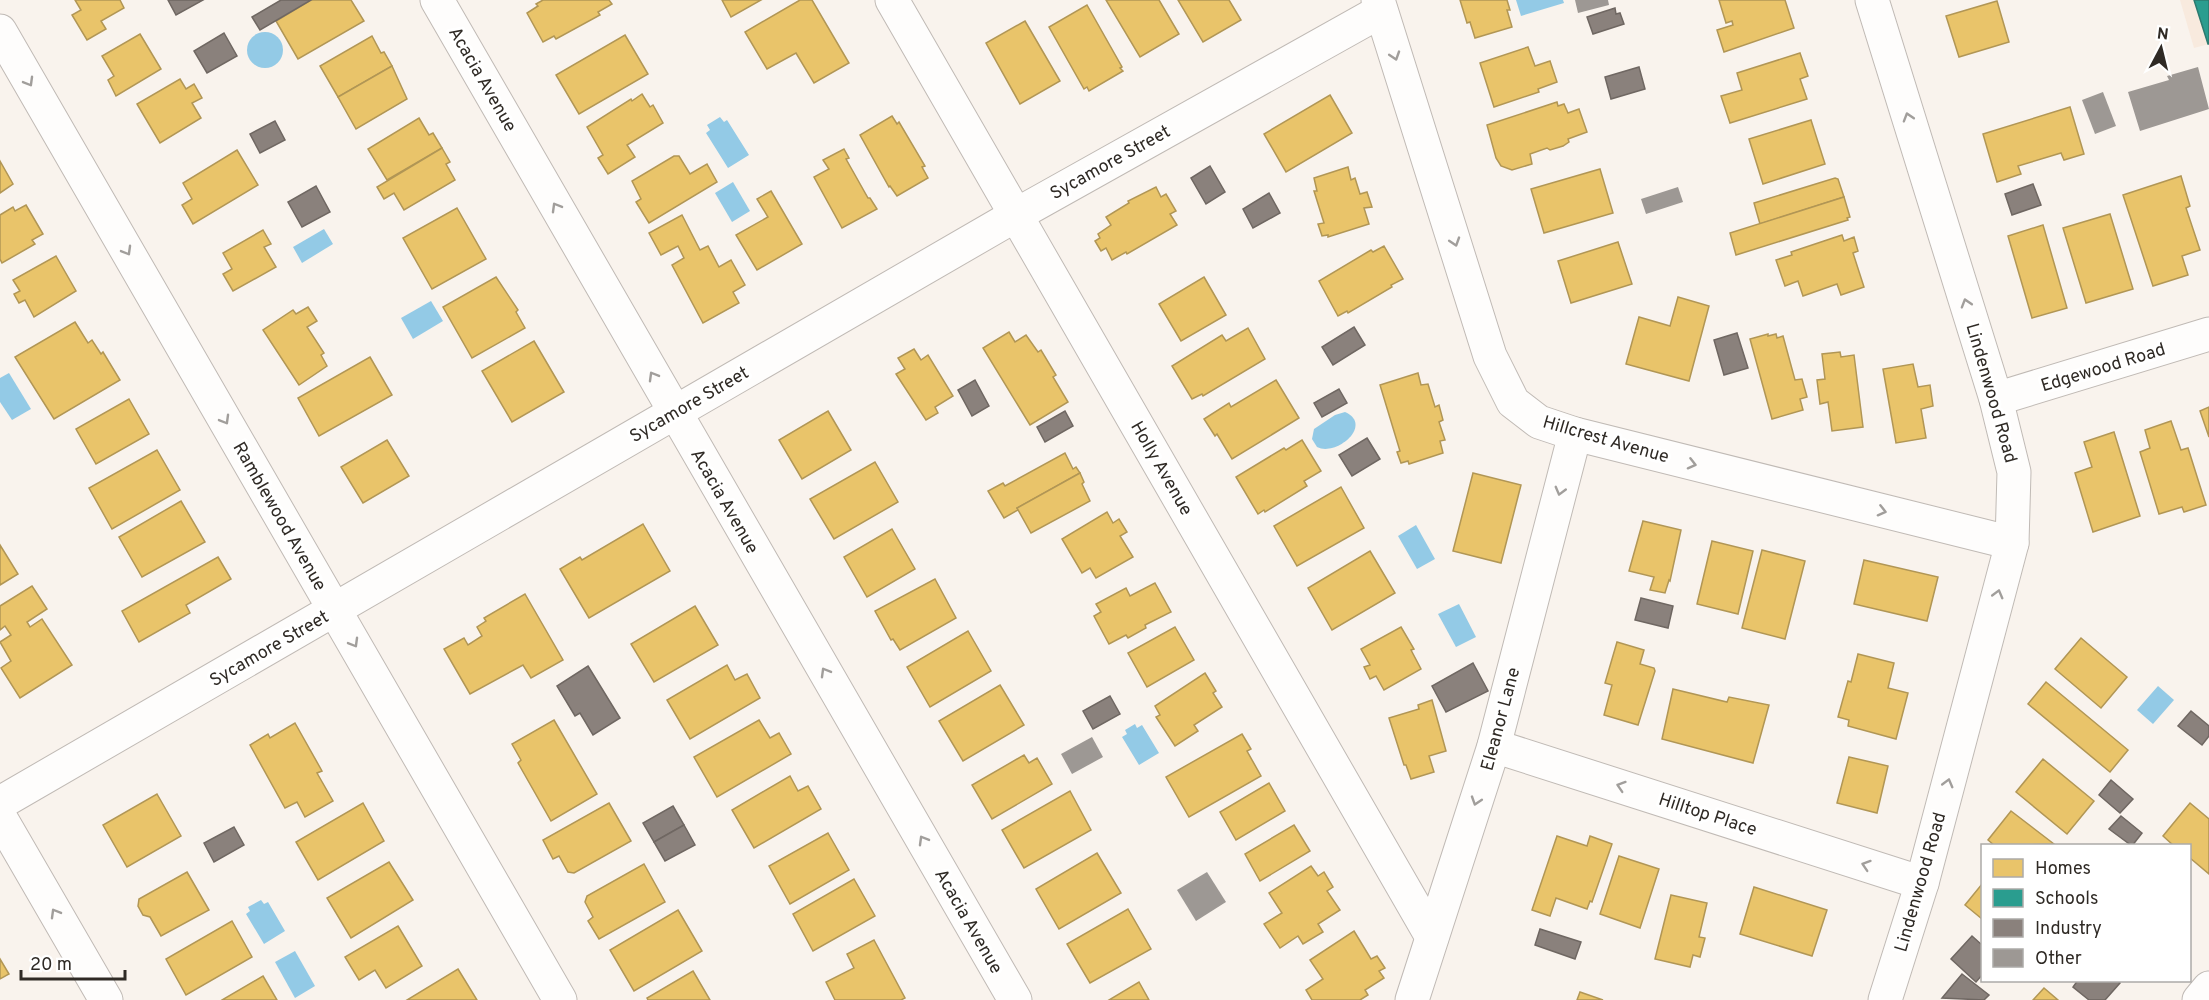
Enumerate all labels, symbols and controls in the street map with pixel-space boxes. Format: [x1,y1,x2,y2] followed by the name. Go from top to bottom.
[2131,18,2191,78] north arrow
[442,23,521,136] street label: Acacia Avenue
[2156,24,2170,46] text: N
[1388,50,1401,61] one-way arrow
[22,76,34,86] one-way arrow
[1903,112,1916,123] one-way arrow
[1047,121,1175,206] street label: Sycamore Street
[552,203,563,213] one-way arrow
[1448,236,1460,247] one-way arrow
[120,245,131,255] one-way arrow
[1961,298,1973,309] one-way arrow
[1960,321,2022,466] street label: Lindenwood Road
[2038,339,2169,398] street label: Edgewood Road
[626,362,753,449] street label: Sycamore Street
[649,372,660,382] one-way arrow
[1540,411,1671,469] street label: Hillcrest Avenue
[217,414,229,424] one-way arrow
[1124,417,1197,520] street label: Holly Avenue
[227,438,331,595] street label: Ramblewood Avenue
[684,445,763,558] street label: Acacia Avenue
[1687,456,1697,469] one-way arrow
[1555,485,1567,496] one-way arrow
[1876,503,1886,516] one-way arrow
[1991,589,2004,599] one-way arrow
[206,606,333,693] street label: Sycamore Street
[347,637,358,647] one-way arrow
[1477,665,1526,774] street label: Eleanor Lane
[821,668,832,678] one-way arrow
[1941,778,1954,788] one-way arrow
[1616,781,1627,794] one-way arrow
[1655,789,1760,842] street label: Hilltop Place
[1471,795,1483,806] one-way arrow
[1890,810,1952,955] street label: Lindenwood Road
[918,836,930,847] one-way arrow
[1981,844,2191,982] legend
[2035,858,2091,881] text: Homes
[1861,860,1872,873] one-way arrow
[928,865,1007,978] street label: Acacia Avenue
[2035,888,2098,911] text: Schools
[51,909,63,919] one-way arrow
[2035,918,2102,941] text: Industry
[21,943,124,981] scale bar
[2035,948,2082,971] text: Other
[30,954,72,977] text: 20 m

